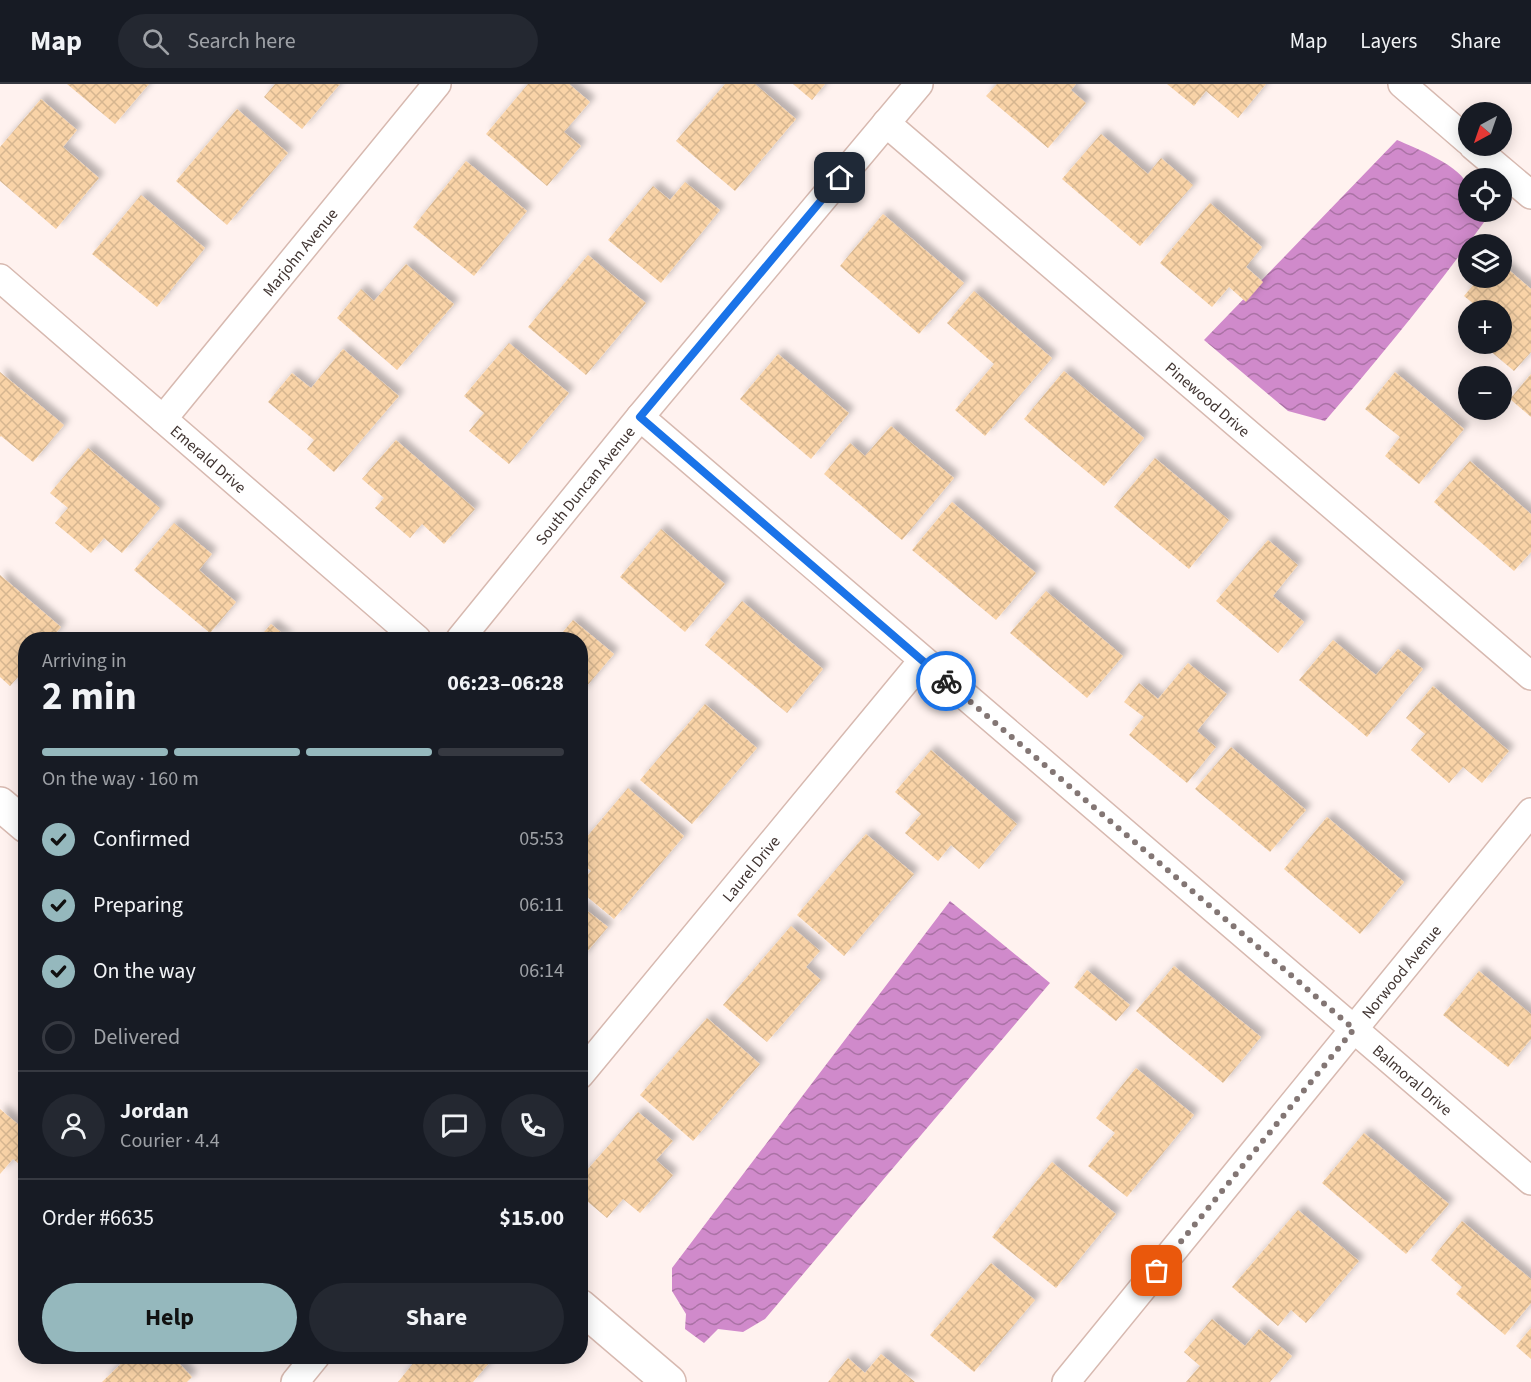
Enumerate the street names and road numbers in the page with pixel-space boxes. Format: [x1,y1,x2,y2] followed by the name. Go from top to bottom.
[258,204,343,301] street label: Marjohn Avenue
[1160,357,1254,442] street label: Pinewood Drive
[165,420,251,498] street label: Emerald Drive
[531,422,640,550] street label: South Duncan Avenue
[718,831,785,907] street label: Laurel Drive
[1357,920,1447,1024] street label: Norwood Avenue
[1367,1040,1457,1121] street label: Balmoral Drive

